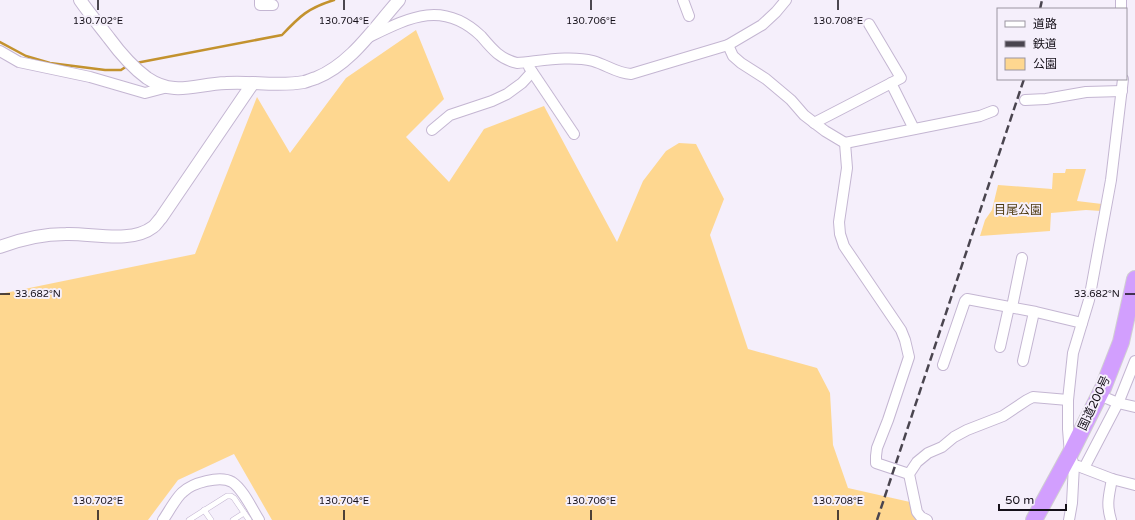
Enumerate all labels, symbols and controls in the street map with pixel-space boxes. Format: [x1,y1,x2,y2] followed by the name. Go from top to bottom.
[997,8,1127,80] legend
[73,15,123,27] text: 130.702°E
[319,15,369,27] text: 130.704°E
[566,15,616,27] text: 130.706°E
[813,15,863,27] text: 130.708°E
[1033,17,1057,31] text: 道路
[1033,37,1057,51] text: 鉄道
[1033,57,1057,71] text: 公園
[994,203,1042,217] park label: 目尾公園
[15,288,61,300] text: 33.682°N
[1074,288,1120,300] text: 33.682°N
[1075,373,1113,433] street label: 国道200号
[999,486,1066,512] scale bar
[1005,493,1034,507] text: 50 m
[73,495,123,507] text: 130.702°E
[319,495,369,507] text: 130.704°E
[566,495,616,507] text: 130.706°E
[813,495,863,507] text: 130.708°E

